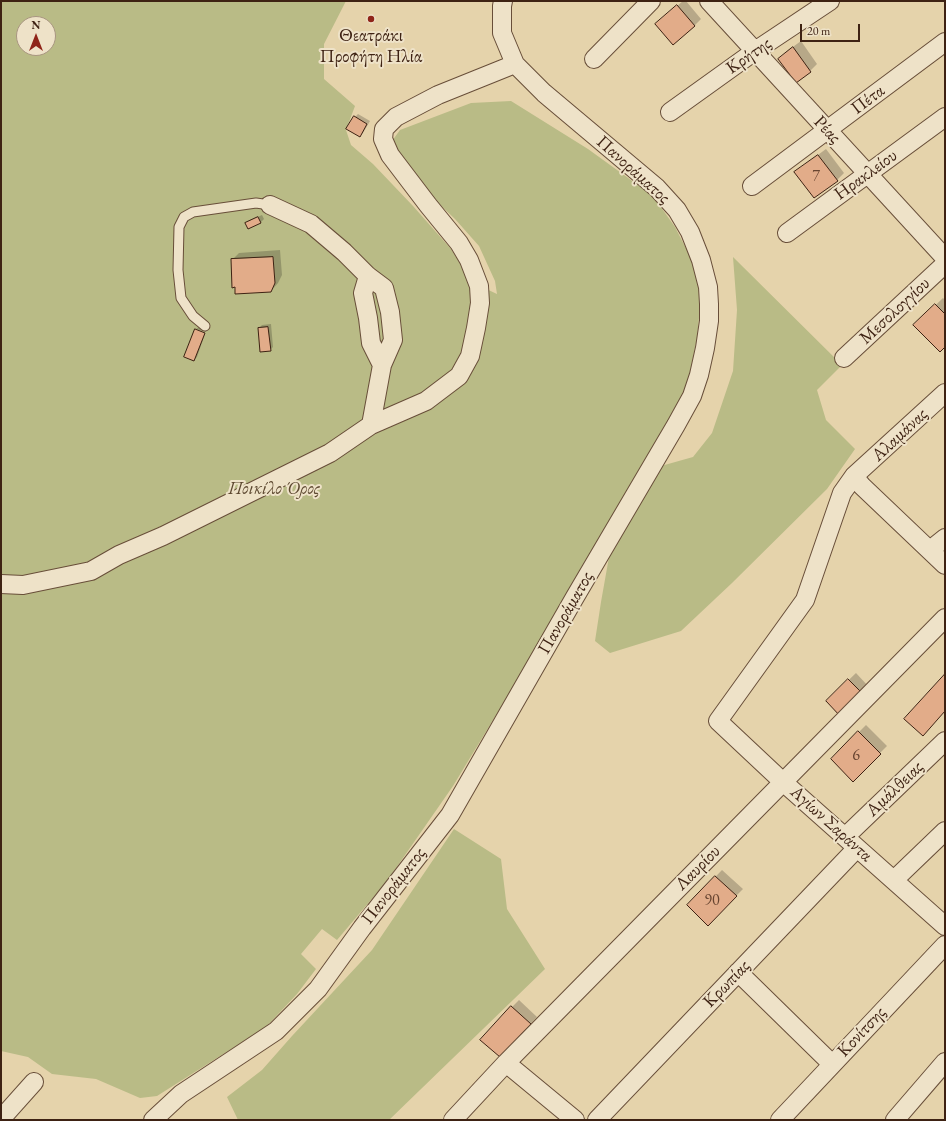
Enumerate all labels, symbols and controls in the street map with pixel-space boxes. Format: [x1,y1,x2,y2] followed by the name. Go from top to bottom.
[366,14,376,24] marker: Θεατράκι Προφήτη Ηλία
[16,16,56,56] north arrow
[802,16,862,42] scale bar
[32,18,40,32] text: N
[807,23,830,39] text: 20 m
[320,25,422,68] place label: Θεατράκι Προφήτη Ηλία
[722,33,776,79] street label: Κρήτης
[847,80,889,120] street label: Πέτα
[809,112,845,148] street label: Ρέας
[592,131,674,209] street label: Πανοράματος
[830,145,902,205] street label: Ηρακλείου
[812,167,820,187] house number: 7
[855,273,935,349] street label: Μεσολογγίου
[868,404,932,466] street label: Αλαμάνας
[228,478,320,500] park label: Ποικίλο Όρος
[534,568,598,658] street label: Πανοράματος
[852,746,860,766] house number: 6
[862,757,928,821] street label: Αμάλθειας
[785,781,877,867] street label: Αγίων Σαράντα
[671,841,725,895] street label: Λαυρίου
[357,843,431,929] street label: Πανοράματος
[704,891,720,911] house number: 90
[699,956,755,1012] street label: Κρωπίας
[833,1002,891,1062] street label: Κονίτσης

